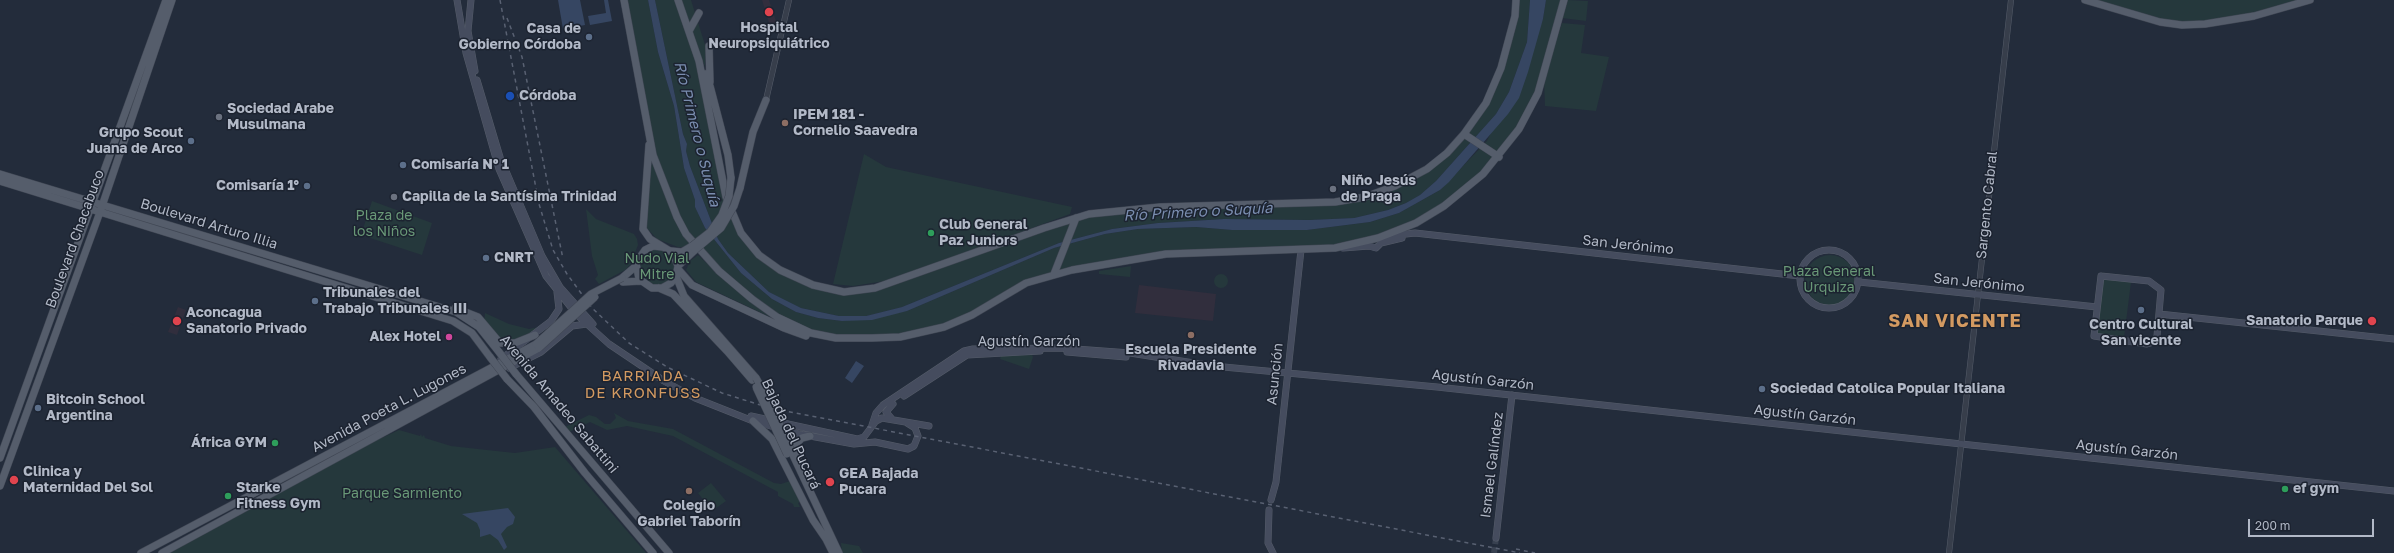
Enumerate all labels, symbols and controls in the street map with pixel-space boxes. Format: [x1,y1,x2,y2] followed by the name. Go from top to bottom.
[763,6,775,18] marker: Hospital Neuropsiquiátrico
[708,20,830,52] place label: Hospital Neuropsiquiátrico
[458,21,581,54] place label: Casa de Gobierno Córdoba
[584,32,594,42] marker: Casa de Gobierno Córdoba
[670,59,724,209] water label: Río Primero o Suquía
[519,88,576,104] place label: Córdoba
[504,90,516,102] marker: Córdoba
[227,101,334,134] place label: Sociedad Arabe Musulmana
[793,107,918,140] place label: IPEM 181 - Cornelio Saavedra
[214,112,224,122] marker: Sociedad Arabe Musulmana
[780,118,790,128] marker: IPEM 181 - Cornelio Saavedra
[86,125,183,158] place label: Grupo Scout Juana de Arco
[186,136,196,146] marker: Grupo Scout Juana de Arco
[1973,150,2001,260] street label: Sargento Cabral
[411,157,509,173] place label: Comisaría Nº 1
[398,160,408,170] marker: Comisaría Nº 1
[42,168,108,310] street label: Boulevard Chacabuco
[1341,173,1416,206] place label: Niño Jesús de Praga
[216,178,299,194] place label: Comisaría 1°
[302,181,312,191] marker: Comisaría 1°
[1328,184,1338,194] marker: Niño Jesús de Praga
[402,189,617,205] place label: Capilla de la Santísima Trinidad
[389,192,399,202] marker: Capilla de la Santísima Trinidad
[138,195,280,253] street label: Boulevard Arturo Illia
[1123,199,1273,225] water label: Río Primero o Suquía
[353,208,415,240] park label: Plaza de los Niños
[939,217,1027,250] place label: Club General Paz Juniors
[926,228,936,238] marker: Club General Paz Juniors
[1582,232,1674,258] street label: San Jerónimo
[494,250,533,266] place label: CNRT
[624,251,690,284] park label: Nudo Vial Mitre
[481,253,491,263] marker: CNRT
[1783,264,1875,296] park label: Plaza General Urquiza
[1933,270,2025,296] street label: San Jerónimo
[323,285,467,318] place label: Tribunales del Trabajo Tribunales III
[310,296,320,306] marker: Tribunales del Trabajo Tribunales III
[186,305,307,338] place label: Aconcagua Sanatorio Privado
[2136,305,2146,315] marker: Centro Cultural San vicente
[1888,310,2022,332] district label: SAN VICENTE
[2246,313,2363,329] place label: Sanatorio Parque
[171,315,183,327] marker: Aconcagua Sanatorio Privado
[2366,315,2378,327] marker: Sanatorio Parque
[2089,317,2193,350] place label: Centro Cultural San vicente
[369,329,441,345] place label: Alex Hotel
[1186,330,1196,340] marker: Escuela Presidente Rivadavia
[496,331,622,477] street label: Avenida Amadeo Sabattini
[444,332,454,342] marker: Alex Hotel
[978,334,1080,350] street label: Agustín Garzón
[1125,342,1257,374] place label: Escuela Presidente Rivadavia
[1263,342,1287,406] street label: Asunción
[309,360,469,456] street label: Avenida Poeta L. Lugones
[1431,366,1535,394] street label: Agustín Garzón
[585,367,701,402] district label: BARRIADA DE KRONFUSS
[758,376,824,492] street label: Bajada del Pucará
[1770,381,2005,397] place label: Sociedad Catolica Popular Italiana
[1757,384,1767,394] marker: Sociedad Catolica Popular Italiana
[46,392,145,424] place label: Bitcoin School Argentina
[1753,401,1857,429] street label: Agustín Garzón
[33,403,43,413] marker: Bitcoin School Argentina
[1477,411,1507,519] street label: Ismael Galíndez
[191,435,267,451] place label: África GYM
[2075,436,2179,464] street label: Agustín Garzón
[270,438,280,448] marker: África GYM
[23,464,153,496] place label: Clinica y Maternidad Del Sol
[839,466,918,498] place label: GEA Bajada Pucara
[8,474,20,486] marker: Clinica y Maternidad Del Sol
[824,476,836,488] marker: GEA Bajada Pucara
[236,480,321,512] place label: Starke Fitness Gym
[2293,481,2339,497] place label: ef gym
[2280,484,2290,494] marker: ef gym
[342,486,462,502] park label: Parque Sarmiento
[684,486,694,496] marker: Colegio Gabriel Taborín
[223,491,233,501] marker: Starke Fitness Gym
[637,498,741,530] place label: Colegio Gabriel Taborín
[2250,511,2376,537] scale bar
[2255,518,2290,533] text: 200 m

